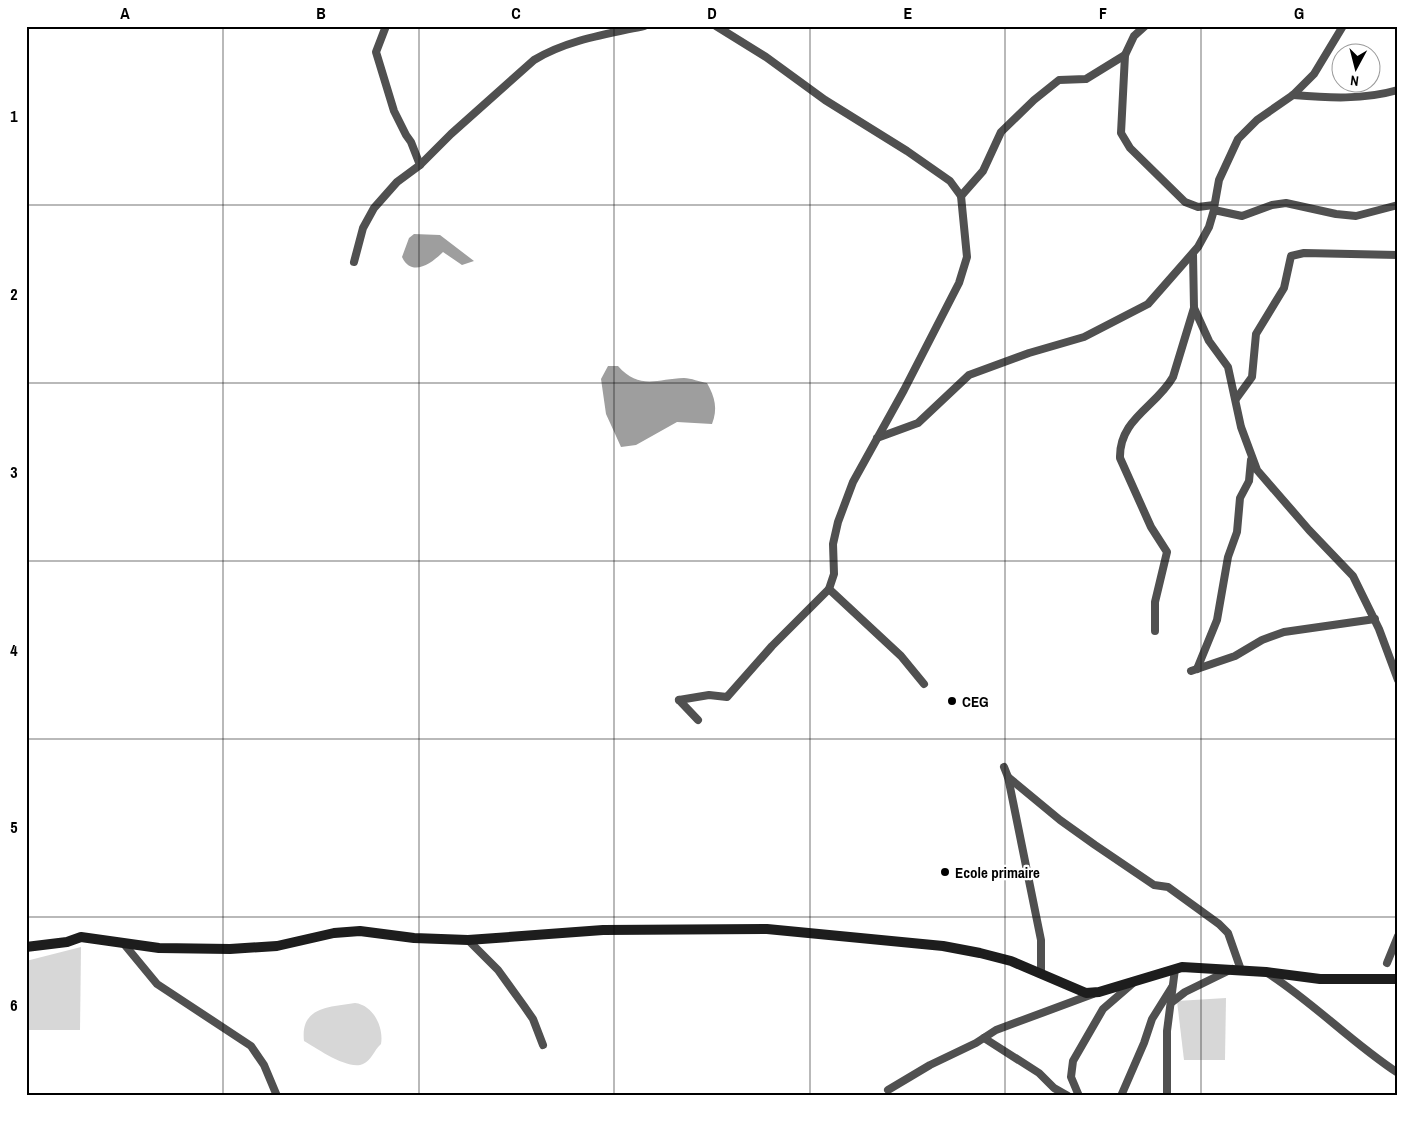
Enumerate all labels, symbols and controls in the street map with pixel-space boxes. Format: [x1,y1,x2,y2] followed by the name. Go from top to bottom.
[120,2,130,24] text: A
[316,2,326,24] text: B
[511,2,521,24] text: C
[707,2,717,24] text: D
[904,2,913,24] text: E
[1099,2,1107,24] text: F
[1294,2,1304,24] text: G
[1332,42,1382,92] north arrow
[1349,71,1360,90] text: N
[10,105,18,127] text: 1
[10,283,18,305] text: 2
[10,461,18,483] text: 3
[10,639,18,661] text: 4
[962,691,989,712] place label: CEG
[946,695,958,707] marker: CEG
[10,816,18,838] text: 5
[955,862,1040,883] place label: Ecole primaire
[939,866,951,878] marker: Ecole primaire
[10,994,18,1016] text: 6

